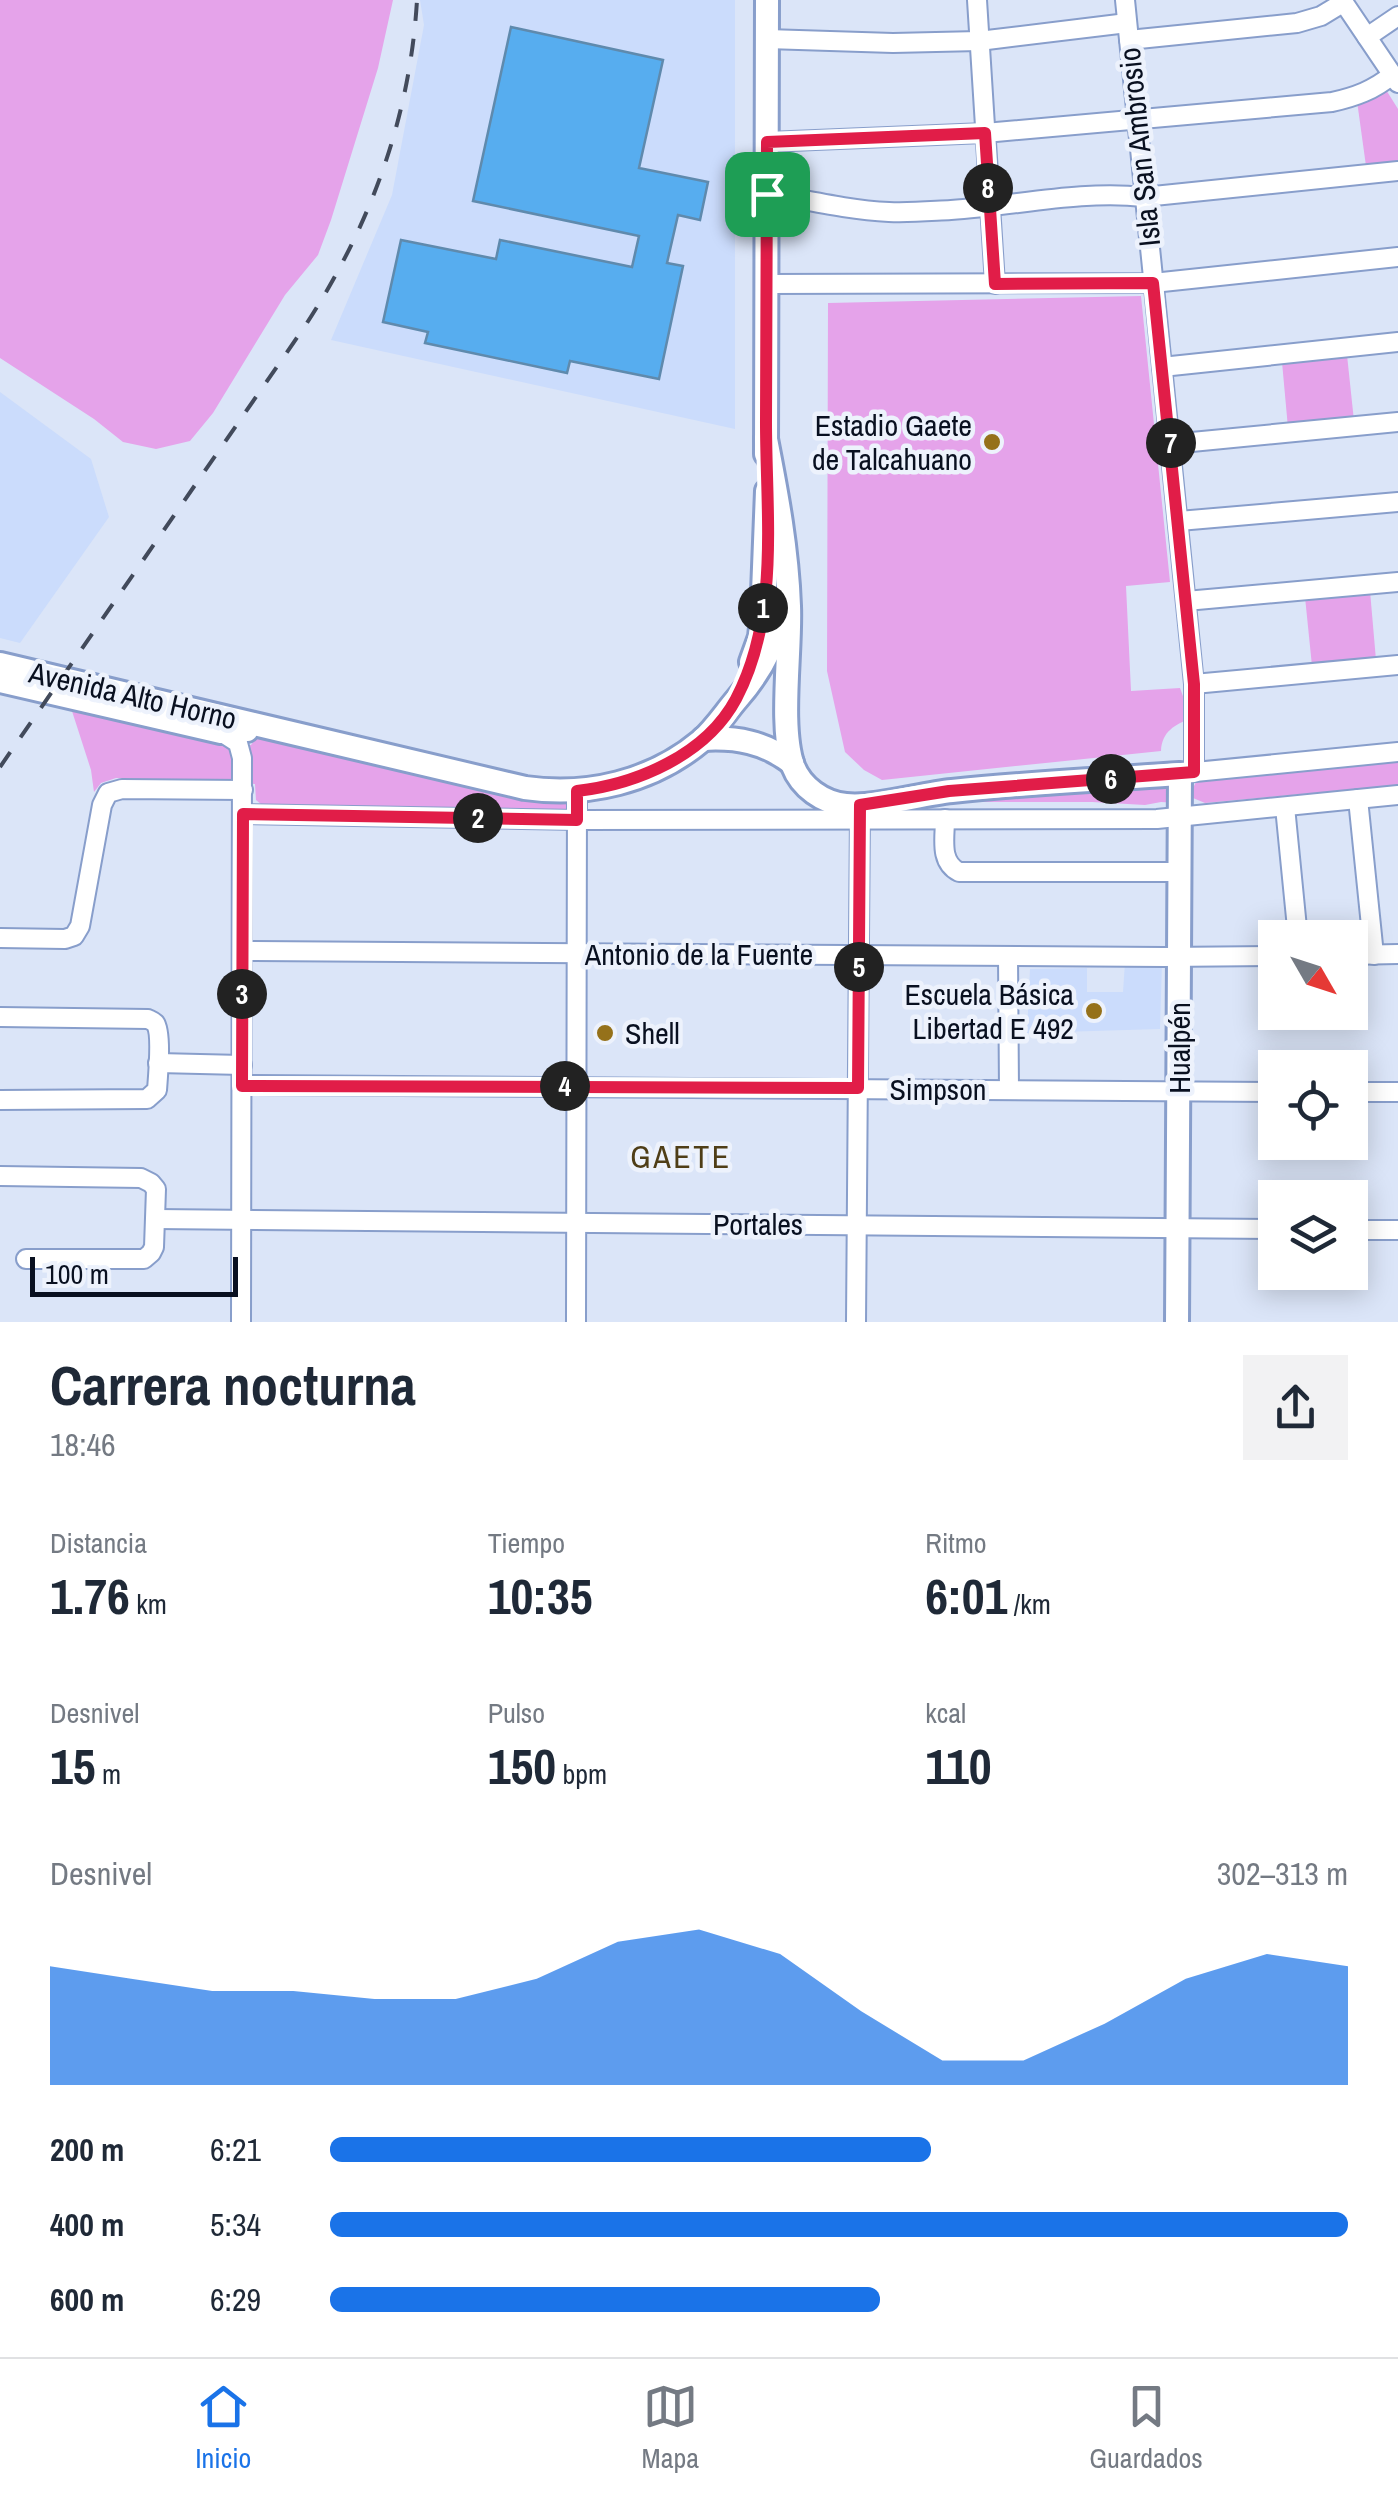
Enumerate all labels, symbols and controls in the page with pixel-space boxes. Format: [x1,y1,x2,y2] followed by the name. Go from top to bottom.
[1109,46,1169,248] street label: Isla San Ambrosio
[725,152,810,237] pin
[963,163,1013,213] pin: 8
[740,167,795,222] icon: arrive
[982,169,994,207] text: 8
[812,405,972,479] place label: Estadio Gaete de Talcahuano
[1146,418,1196,468] pin: 7
[1165,424,1177,462] text: 7
[981,431,1003,453] marker: Estadio Gaete de Talcahuano
[738,583,788,633] pin: 1
[757,589,769,627] text: 1
[24,651,241,738] street label: Avenida Alto Horno
[1086,754,1136,804] pin: 6
[1105,760,1117,798] text: 6
[453,793,503,843] pin: 2
[472,799,484,837] text: 2
[1258,920,1368,1030] north arrow
[1258,920,1368,1290] map controls
[584,934,813,974] street label: Antonio de la Fuente
[834,942,884,992] pin: 5
[853,948,865,986] text: 5
[217,969,267,1019] pin: 3
[904,974,1074,1048] place label: Escuela Básica Libertad E 492
[236,975,248,1013] text: 3
[1083,1000,1105,1022] marker: Escuela Básica Libertad E 492
[1159,1002,1199,1094] street label: Hualpén
[625,1013,680,1053] place label: Shell
[594,1022,616,1044] marker: Shell
[1258,1050,1368,1160] button: locate
[540,1061,590,1111] pin: 4
[559,1067,571,1105] text: 4
[889,1069,987,1109] street label: Simpson
[630,1135,732,1178] district label: GAETE
[1258,1180,1368,1290] button: layers
[713,1204,803,1244] street label: Portales
[30,1252,238,1296] scale bar
[45,1255,109,1293] text: 100 m
[50,1348,416,1422] text: Carrera nocturna
[1243,1355,1348,1460] button: share
[50,1423,116,1466] text: 18:46
[50,1524,147,1562] text: Distancia
[488,1524,565,1562] text: Tiempo
[925,1524,987,1562] text: Ritmo
[50,1562,130,1630] text: 1.76
[488,1562,593,1630] text: 10:35
[925,1562,1007,1630] text: 6:01
[130,1585,167,1623] text: km
[1007,1585,1051,1623] text: /km
[50,1694,139,1732] text: Desnivel
[488,1694,545,1732] text: Pulso
[925,1694,966,1732] text: kcal
[50,1732,96,1800] text: 15
[488,1732,556,1800] text: 150
[925,1732,991,1800] text: 110
[96,1755,121,1793] text: m
[556,1755,607,1793] text: bpm
[50,1852,152,1895] text: Desnivel
[1217,1852,1348,1895] text: 302–313 m
[50,2128,124,2171] text: 200 m
[210,2128,261,2171] text: 6:21
[50,2203,124,2246] text: 400 m
[210,2203,261,2246] text: 5:34
[50,2278,124,2321] text: 600 m
[210,2278,261,2321] text: 6:29
[195,2379,251,2477] tab: Inicio
[642,2379,699,2477] tab: Mapa
[1089,2379,1203,2477] tab: Guardados

